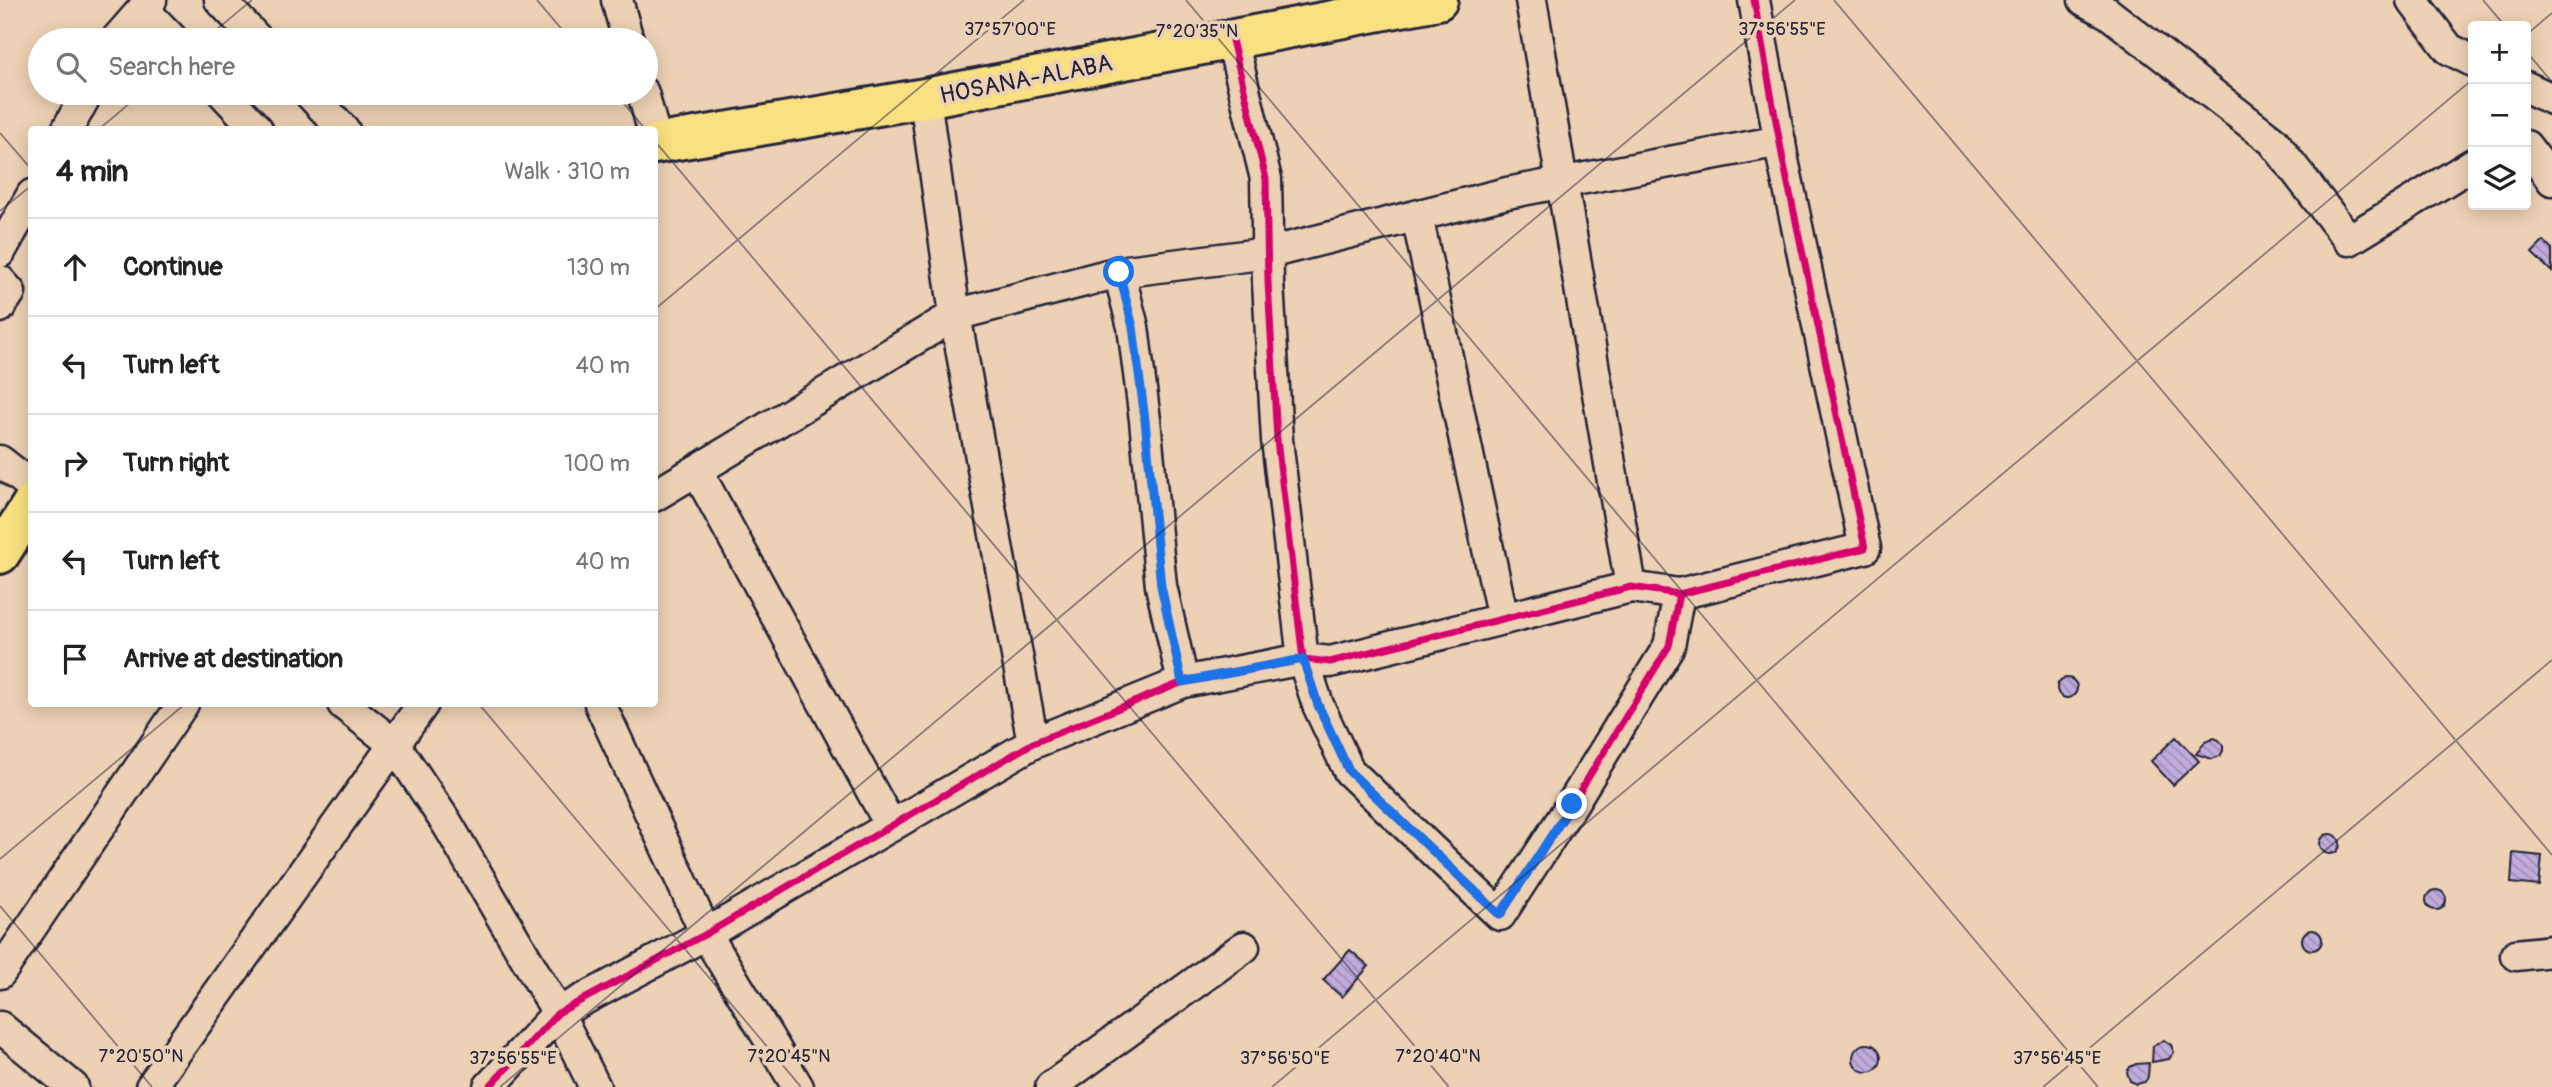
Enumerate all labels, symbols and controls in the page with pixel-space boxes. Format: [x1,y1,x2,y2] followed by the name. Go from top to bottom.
[964,18,1056,41] text: 37°57'00"E
[1738,18,1826,41] text: 37°56'55"E
[1156,20,1238,43] text: 7°20'35"N
[2468,21,2531,210] map controls
[2468,21,2531,84] button: +
[28,28,658,105] search box
[52,48,90,86] icon: search
[937,49,1115,110] street label: HOSANA-ALABA
[108,51,235,83] text: Search here
[2468,84,2531,147] button: −
[2468,147,2531,210] button: layers
[56,153,129,190] text: 4 min
[504,157,630,186] text: Walk · 310 m
[56,248,94,286] icon: ahead
[123,251,223,283] text: Continue
[567,253,630,282] text: 130 m
[1103,256,1134,287] route start
[56,346,94,384] icon: left
[123,349,219,381] text: Turn left
[576,351,630,380] text: 40 m
[56,444,94,482] icon: right
[123,447,229,479] text: Turn right
[564,449,630,478] text: 100 m
[56,542,94,580] icon: left
[123,545,219,577] text: Turn left
[576,547,630,576] text: 40 m
[56,640,94,678] icon: arrive
[123,643,343,675] text: Arrive at destination
[1556,788,1587,819] route end
[99,1045,183,1068] text: 7°20'50"N
[748,1045,831,1068] text: 7°20'45"N
[1395,1045,1481,1068] text: 7°20'40"N
[469,1047,557,1070] text: 37°56'55"E
[1240,1047,1330,1070] text: 37°56'50"E
[2013,1047,2101,1070] text: 37°56'45"E

